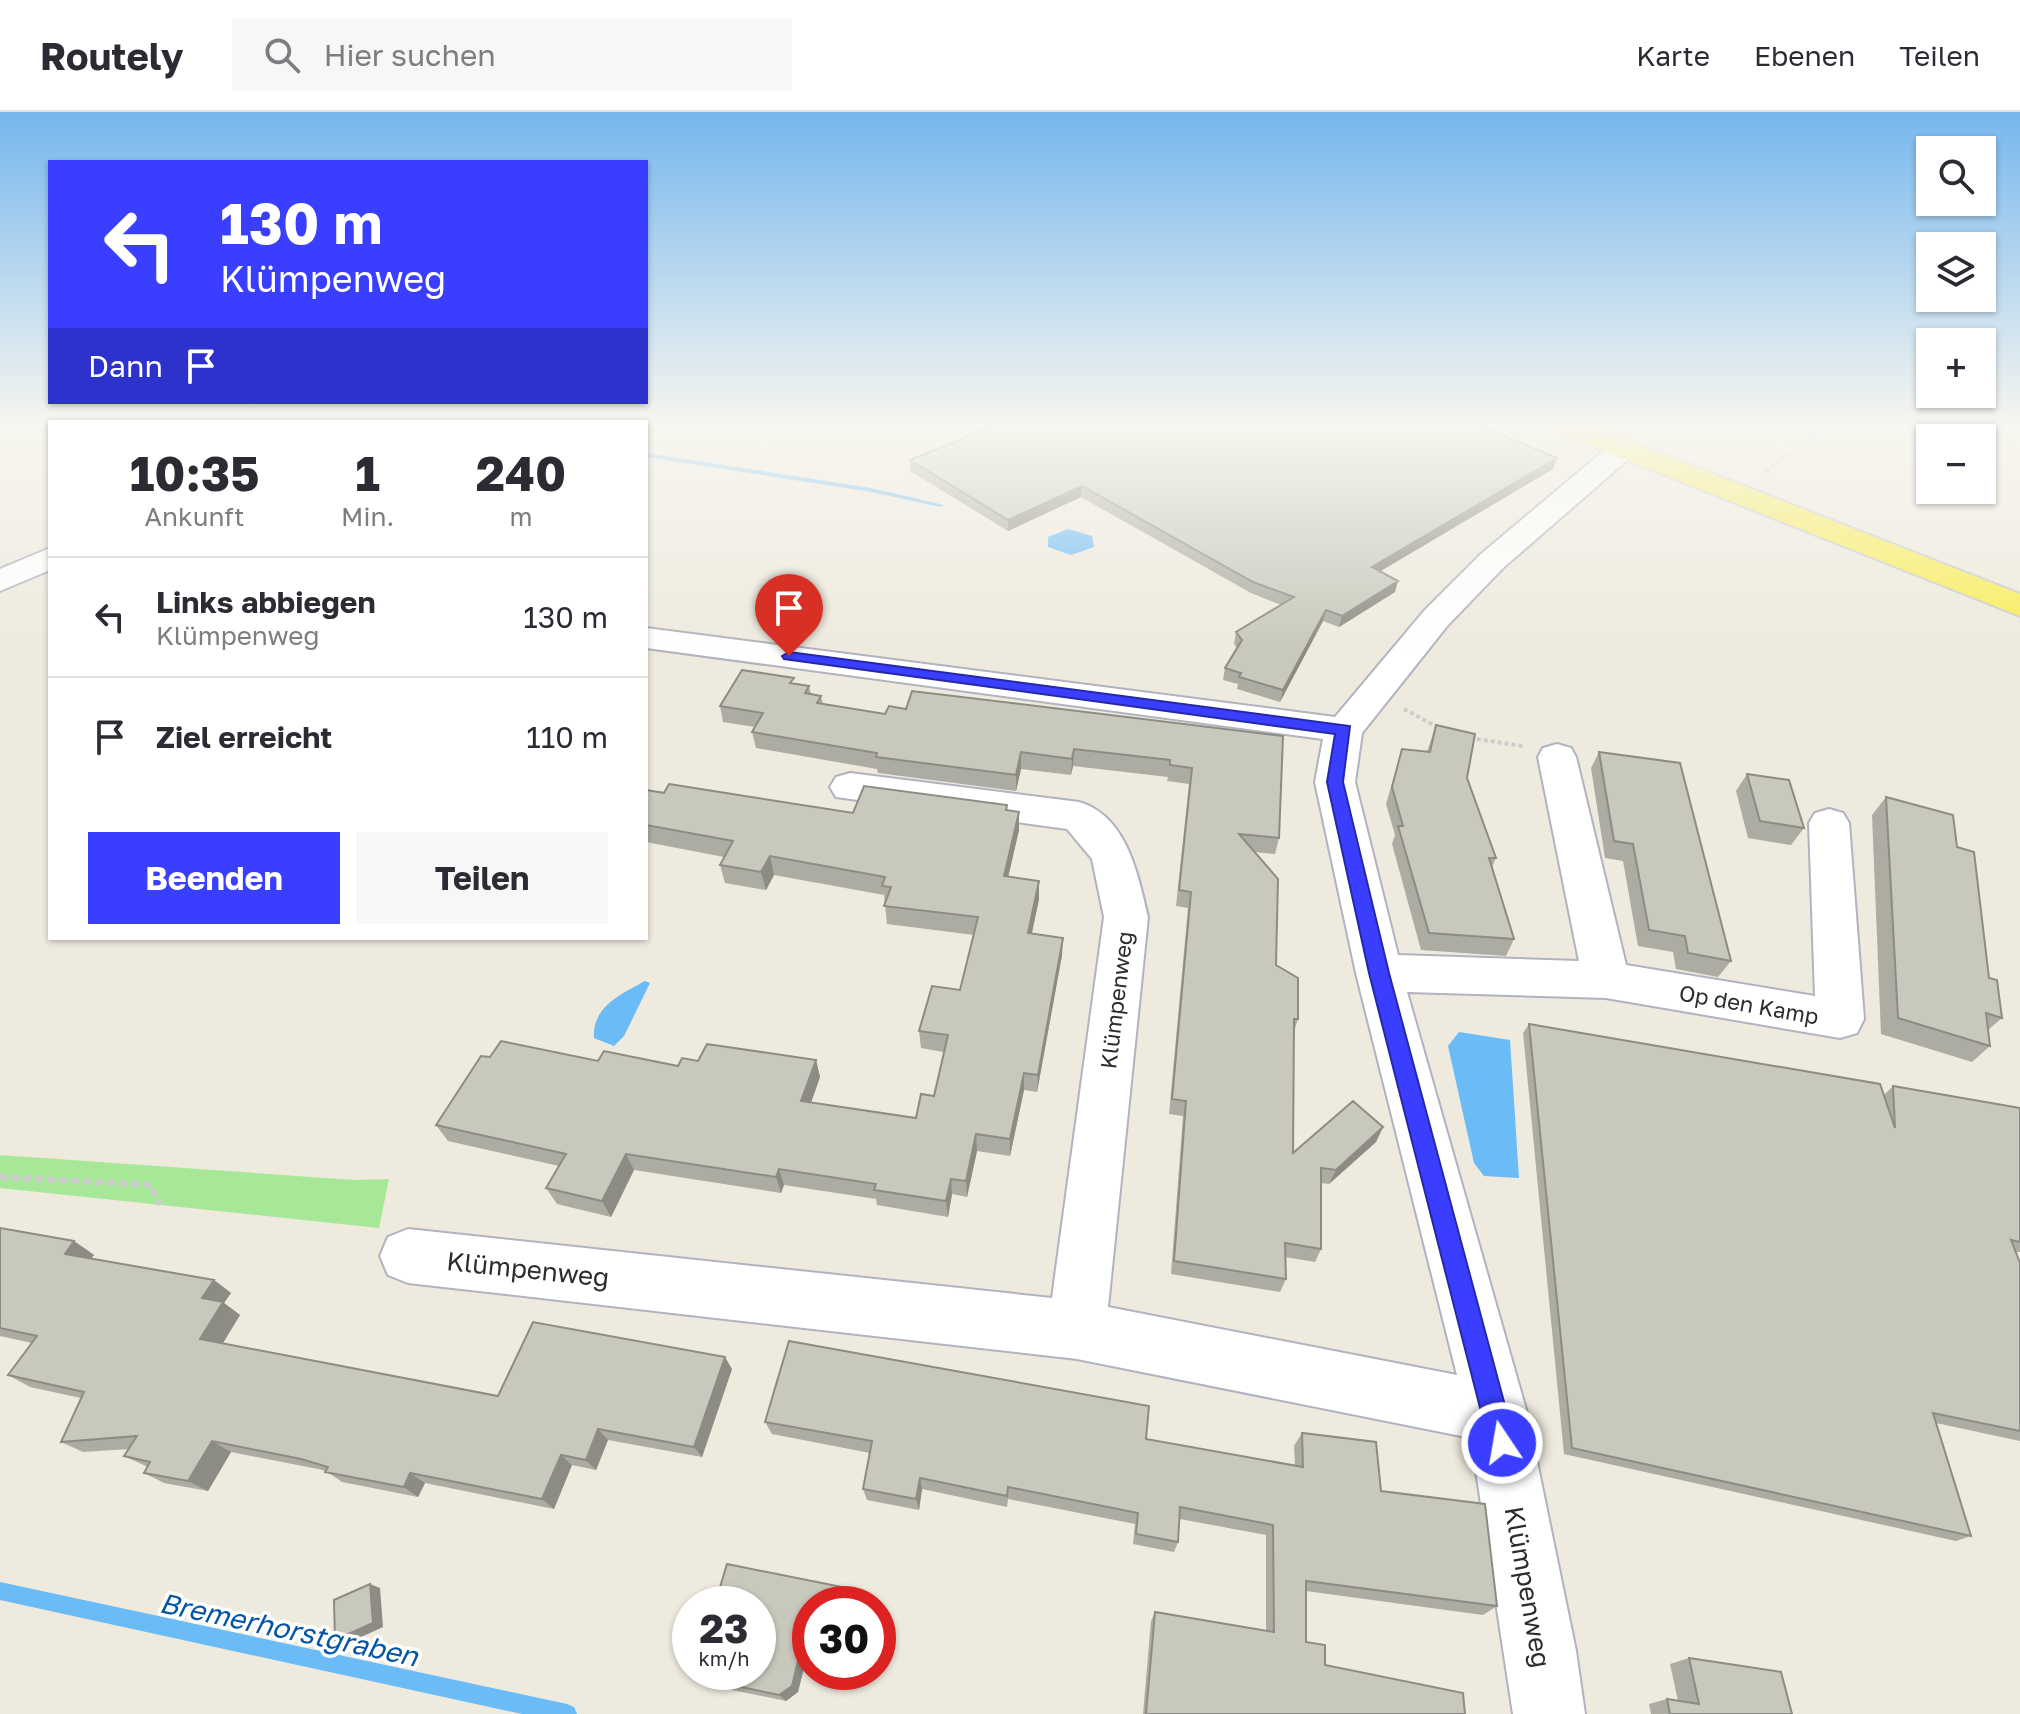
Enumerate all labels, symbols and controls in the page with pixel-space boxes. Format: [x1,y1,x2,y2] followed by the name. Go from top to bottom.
[232,19,792,91] search box
[40,33,184,78] text: Routely
[260,33,304,77] icon: search
[324,37,496,73] text: Hier suchen
[1636,39,1710,72] text: Karte
[1754,39,1855,72] text: Ebenen
[1899,39,1980,72] text: Teilen
[1916,136,1996,504] map controls
[1916,136,1996,216] button: search
[220,189,382,256] text: 130 m
[88,192,192,296] icon: left
[1916,232,1996,312] button: layers
[220,257,446,300] text: Klümpenweg
[1916,328,1996,408] button: +
[179,344,223,388] icon: arrive
[88,348,163,384] text: Dann
[1916,424,1996,504] button: −
[130,444,259,502] text: 10:35
[355,444,380,502] text: 1
[476,444,566,502] text: 240
[145,501,245,532] text: Ankunft
[341,501,394,532] text: Min.
[510,501,533,532] text: m
[755,574,823,656] pin
[156,584,376,620] text: Links abbiegen
[767,586,811,630] icon: arrive
[88,595,132,639] icon: left
[523,599,608,635] text: 130 m
[156,620,319,651] text: Klümpenweg
[88,715,132,759] icon: arrive
[156,719,332,755] text: Ziel erreicht
[526,719,608,755] text: 110 m
[88,832,340,924] button: Beenden
[356,832,608,924] button: Teilen
[1094,930,1138,1070] street label: Klümpenweg
[1677,978,1821,1030] street label: Op den Kamp
[445,1245,611,1293] street label: Klümpenweg
[1460,1401,1544,1485] position arrow
[1499,1504,1557,1670] street label: Klümpenweg
[157,1586,423,1673] water label: Bremerhorstgraben
[792,1586,896,1690] speed limit sign: 30
[700,1604,748,1652] text: 23
[699,1646,749,1670] text: km/h

